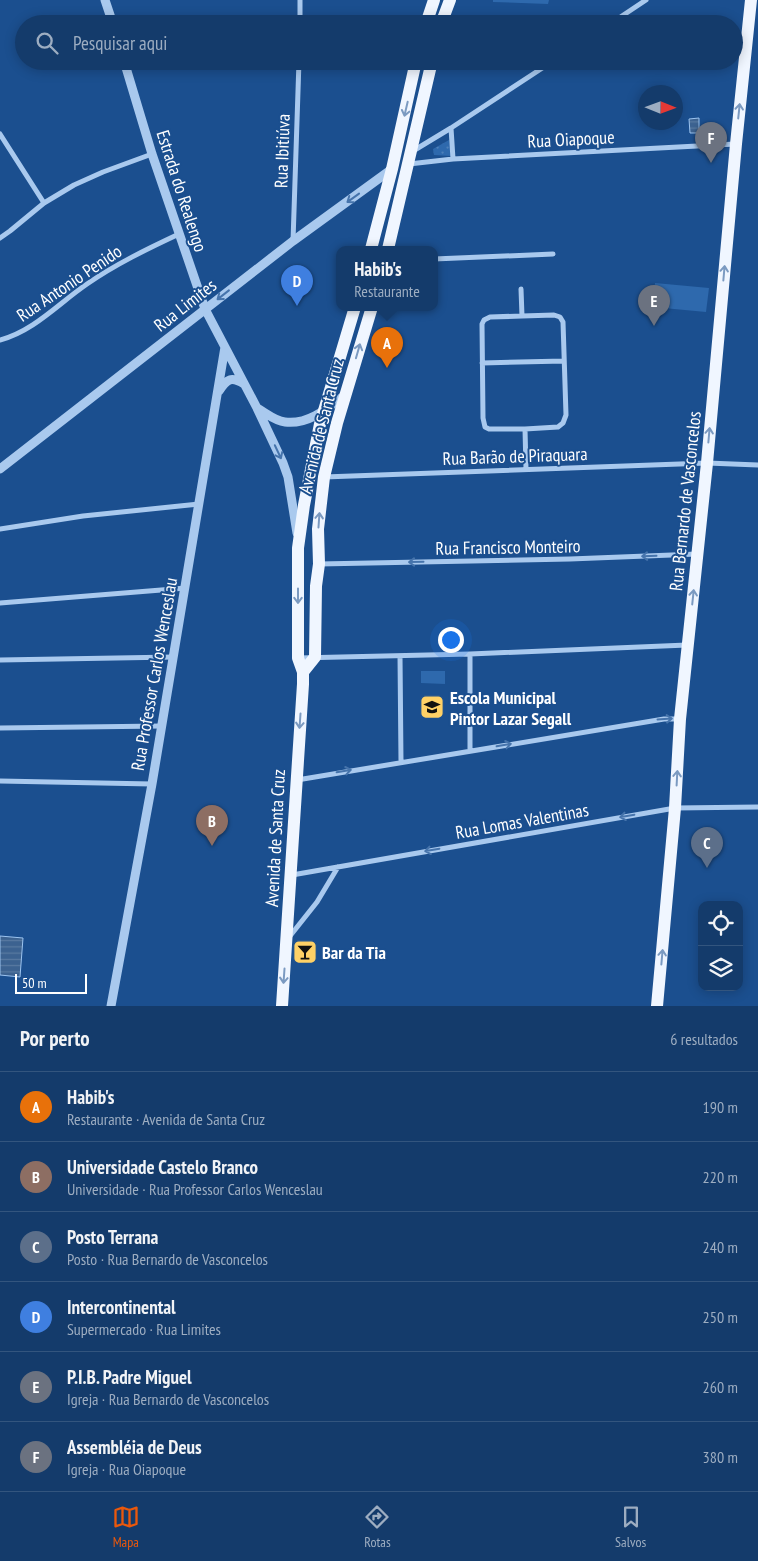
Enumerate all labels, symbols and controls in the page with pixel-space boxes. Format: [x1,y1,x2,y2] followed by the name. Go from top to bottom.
[15,15,743,70] search box
[33,29,61,57] icon: search
[73,31,167,55] text: Pesquisar aqui
[638,85,683,130] north arrow
[401,100,410,116] one-way arrow
[734,104,744,120] one-way arrow
[269,114,295,188] street label: Rua Ibitiúva
[695,122,727,163] pin: F
[527,125,615,153] street label: Rua Oiapoque
[151,127,213,255] street label: Estrada do Realengo
[346,193,360,203] one-way arrow
[12,239,126,327] street label: Rua Antonio Penido
[336,246,438,311] popup
[354,257,402,281] text: Habib's
[281,265,313,306] pin: D
[719,265,729,281] one-way arrow
[149,274,221,336] street label: Rua Limites
[354,281,420,301] text: Restaurante
[638,285,670,326] pin: E
[217,290,230,301] one-way arrow
[371,327,403,368] pin: A
[354,343,364,359] one-way arrow
[293,356,349,496] street label: Avenida de Santa Cruz
[664,410,706,592] street label: Rua Bernardo de Vasconcelos
[705,427,714,443] one-way arrow
[442,442,588,470] street label: Rua Barão de Piraquara
[274,444,283,459] one-way arrow
[314,513,323,529] one-way arrow
[435,534,581,560] street label: Rua Francisco Monteiro
[641,552,657,561] one-way arrow
[409,557,425,567] one-way arrow
[126,576,182,772] street label: Rua Professor Carlos Wenceslau
[293,588,303,604] one-way arrow
[688,589,698,605] one-way arrow
[438,627,464,653] your location
[450,686,572,730] place label: Escola Municipal Pintor Lazar Segall
[419,694,445,720] school or university icon: Escola Municipal Pintor Lazar Segall
[296,713,305,729] one-way arrow
[656,715,672,724] one-way arrow
[496,740,512,750] one-way arrow
[336,766,352,776] one-way arrow
[260,768,290,908] street label: Avenida de Santa Cruz
[672,770,681,786] one-way arrow
[454,798,590,844] street label: Rua Lomas Valentinas
[196,805,228,846] pin: B
[619,812,635,822] one-way arrow
[691,827,723,868] pin: C
[425,846,441,856] one-way arrow
[698,901,743,991] map controls
[698,901,743,946] button: locate
[292,939,318,965] bar icon: Bar da Tia
[322,941,386,964] place label: Bar da Tia
[698,946,743,991] button: layers
[657,950,667,966] one-way arrow
[279,967,289,983] one-way arrow
[15,971,88,994] scale bar
[22,974,47,992] text: 50 m
[20,1025,90,1052] text: Por perto
[670,1029,738,1049] text: 6 resultados
[67,1085,114,1109] text: Habib's
[32,1097,40,1117] text: A
[703,1097,738,1117] text: 190 m
[67,1109,265,1129] text: Restaurante · Avenida de Santa Cruz
[67,1155,258,1179] text: Universidade Castelo Branco
[32,1167,40,1187] text: B
[703,1167,738,1187] text: 220 m
[67,1179,323,1199] text: Universidade · Rua Professor Carlos Wenceslau
[67,1225,158,1249] text: Posto Terrana
[32,1237,40,1257] text: C
[703,1237,738,1257] text: 240 m
[67,1249,268,1269] text: Posto · Rua Bernardo de Vasconcelos
[67,1295,176,1319] text: Intercontinental
[32,1307,40,1327] text: D
[703,1307,738,1327] text: 250 m
[67,1319,221,1339] text: Supermercado · Rua Limites
[67,1365,192,1389] text: P.I.B. Padre Miguel
[33,1377,39,1397] text: E
[703,1377,738,1397] text: 260 m
[67,1389,269,1409] text: Igreja · Rua Bernardo de Vasconcelos
[67,1435,202,1459] text: Assembléia de Deus
[33,1447,39,1467] text: F
[703,1447,738,1467] text: 380 m
[67,1459,186,1479] text: Igreja · Rua Oiapoque
[112,1503,140,1551] tab: Mapa
[363,1503,391,1551] tab: Rotas
[615,1503,646,1551] tab: Salvos

